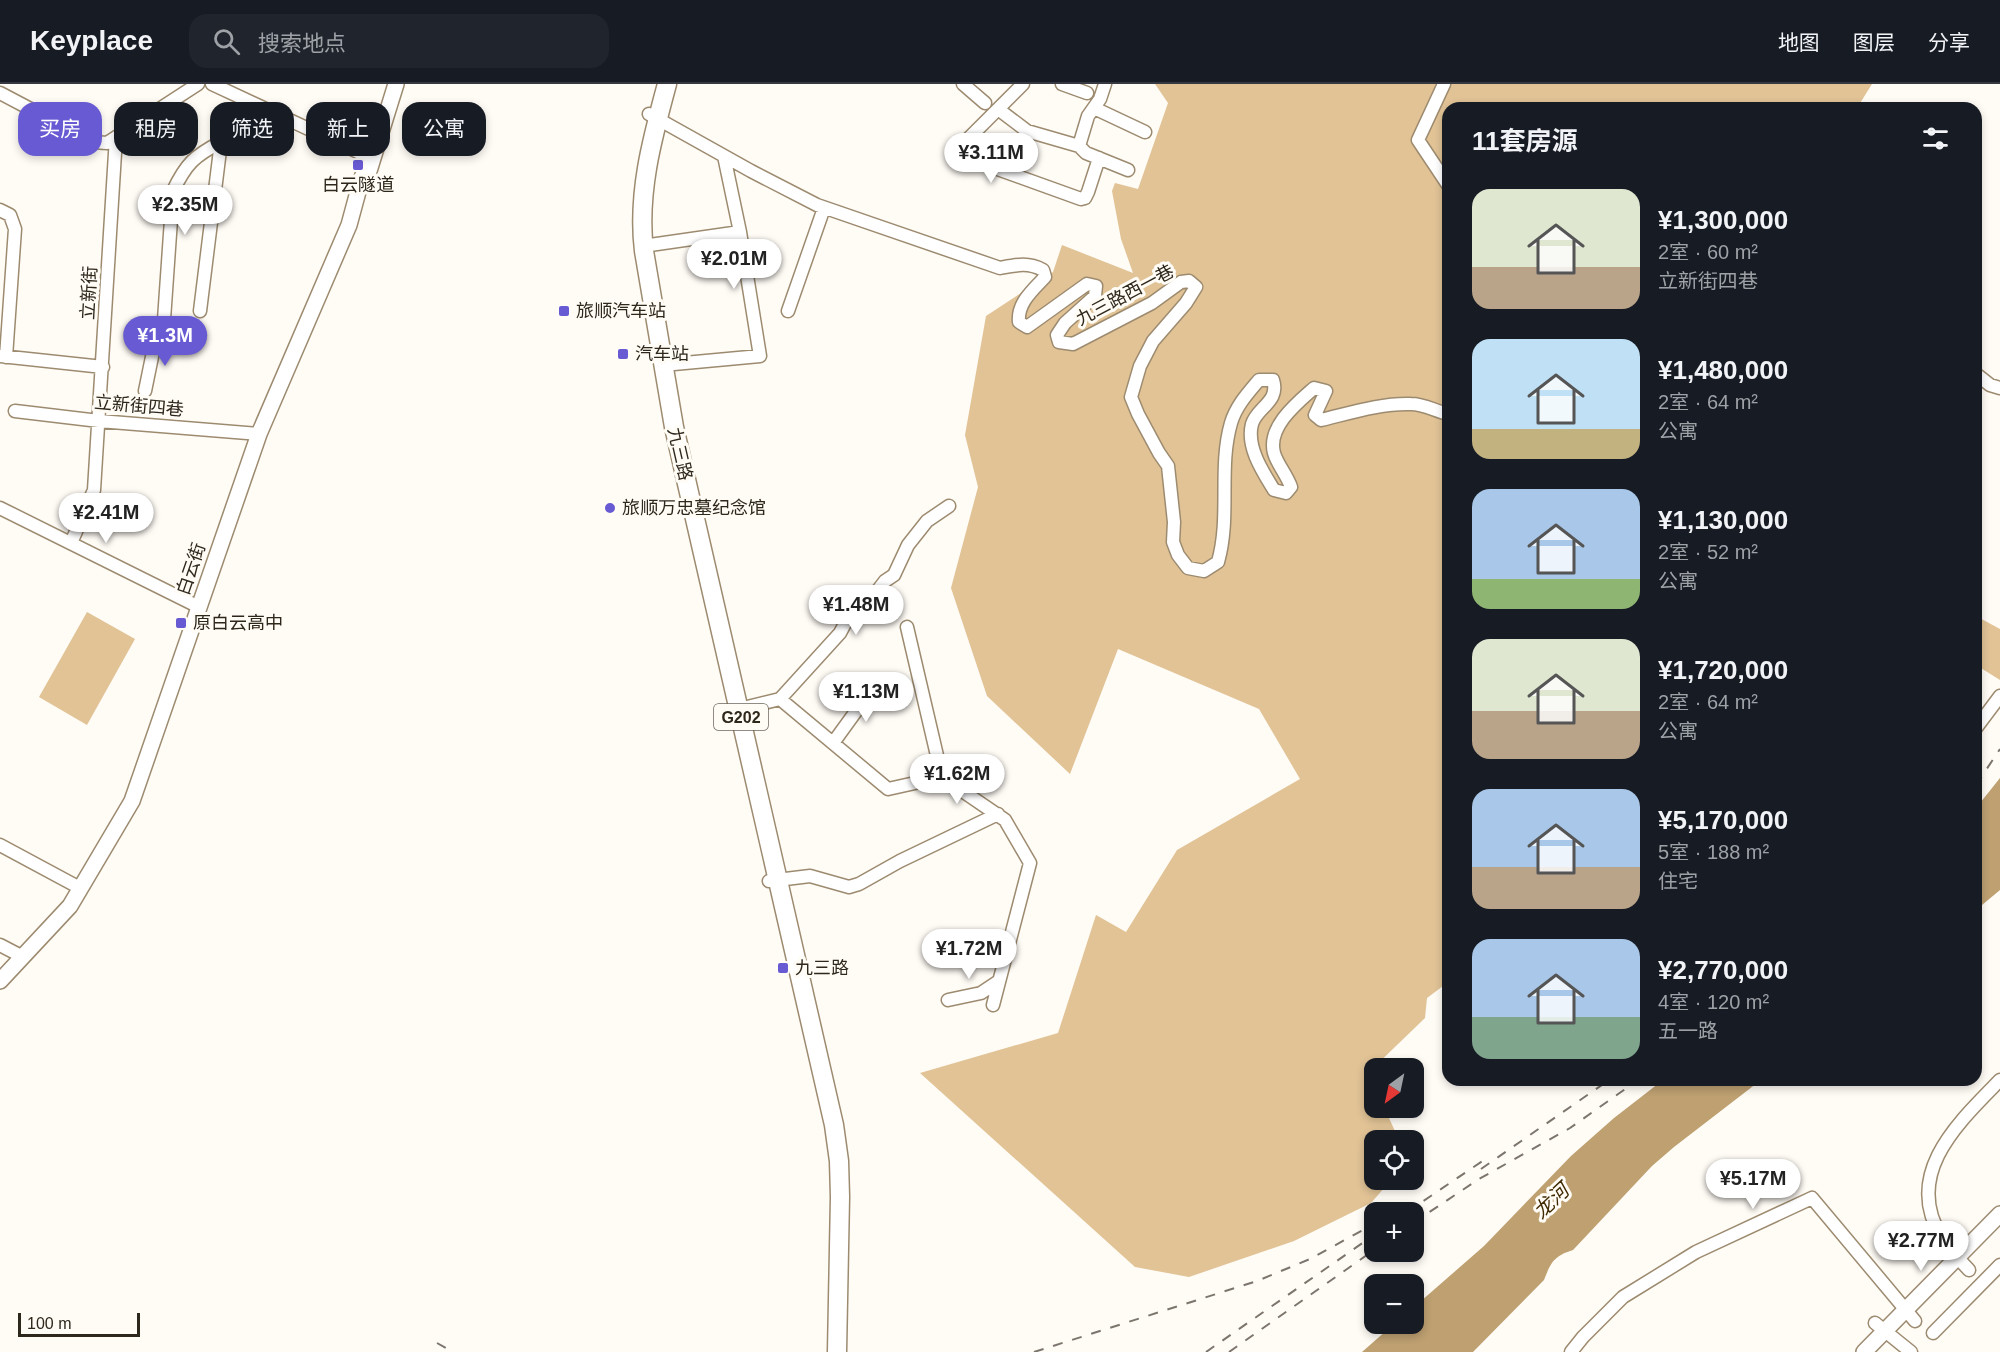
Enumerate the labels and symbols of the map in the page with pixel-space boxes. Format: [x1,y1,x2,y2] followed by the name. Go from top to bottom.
[942,133,1040,184] pin: ¥3.11M
[351,158,365,172] marker: 白云隧道
[322,175,394,195] place label: 白云隧道
[136,185,234,236] pin: ¥2.35M
[685,239,783,290] pin: ¥2.01M
[1073,261,1177,329] street label: 九三路西一巷
[78,266,100,320] street label: 立新街
[576,301,666,321] place label: 旅顺汽车站
[557,304,571,318] marker: 旅顺汽车站
[123,316,207,367] pin: ¥1.3M
[635,344,689,364] place label: 汽车站
[616,347,630,361] marker: 汽车站
[93,392,185,420] street label: 立新街四巷
[664,425,696,483] street label: 九三路
[57,493,155,544] pin: ¥2.41M
[622,498,766,518] place label: 旅顺万忠墓纪念馆
[603,501,617,515] marker: 旅顺万忠墓纪念馆
[173,540,209,598] street label: 白云街
[807,585,905,636] pin: ¥1.48M
[193,613,283,633] place label: 原白云高中
[174,616,188,630] marker: 原白云高中
[817,672,915,723] pin: ¥1.13M
[714,704,768,730] road number: G202
[908,754,1006,805] pin: ¥1.62M
[920,929,1018,980] pin: ¥1.72M
[795,958,849,978] place label: 九三路
[776,961,790,975] marker: 九三路
[1364,1058,1424,1118] north arrow
[1704,1159,1802,1210] pin: ¥5.17M
[1529,1177,1576,1223] water label: 龙河
[1872,1221,1970,1272] pin: ¥2.77M
[18,1310,140,1338] scale bar

